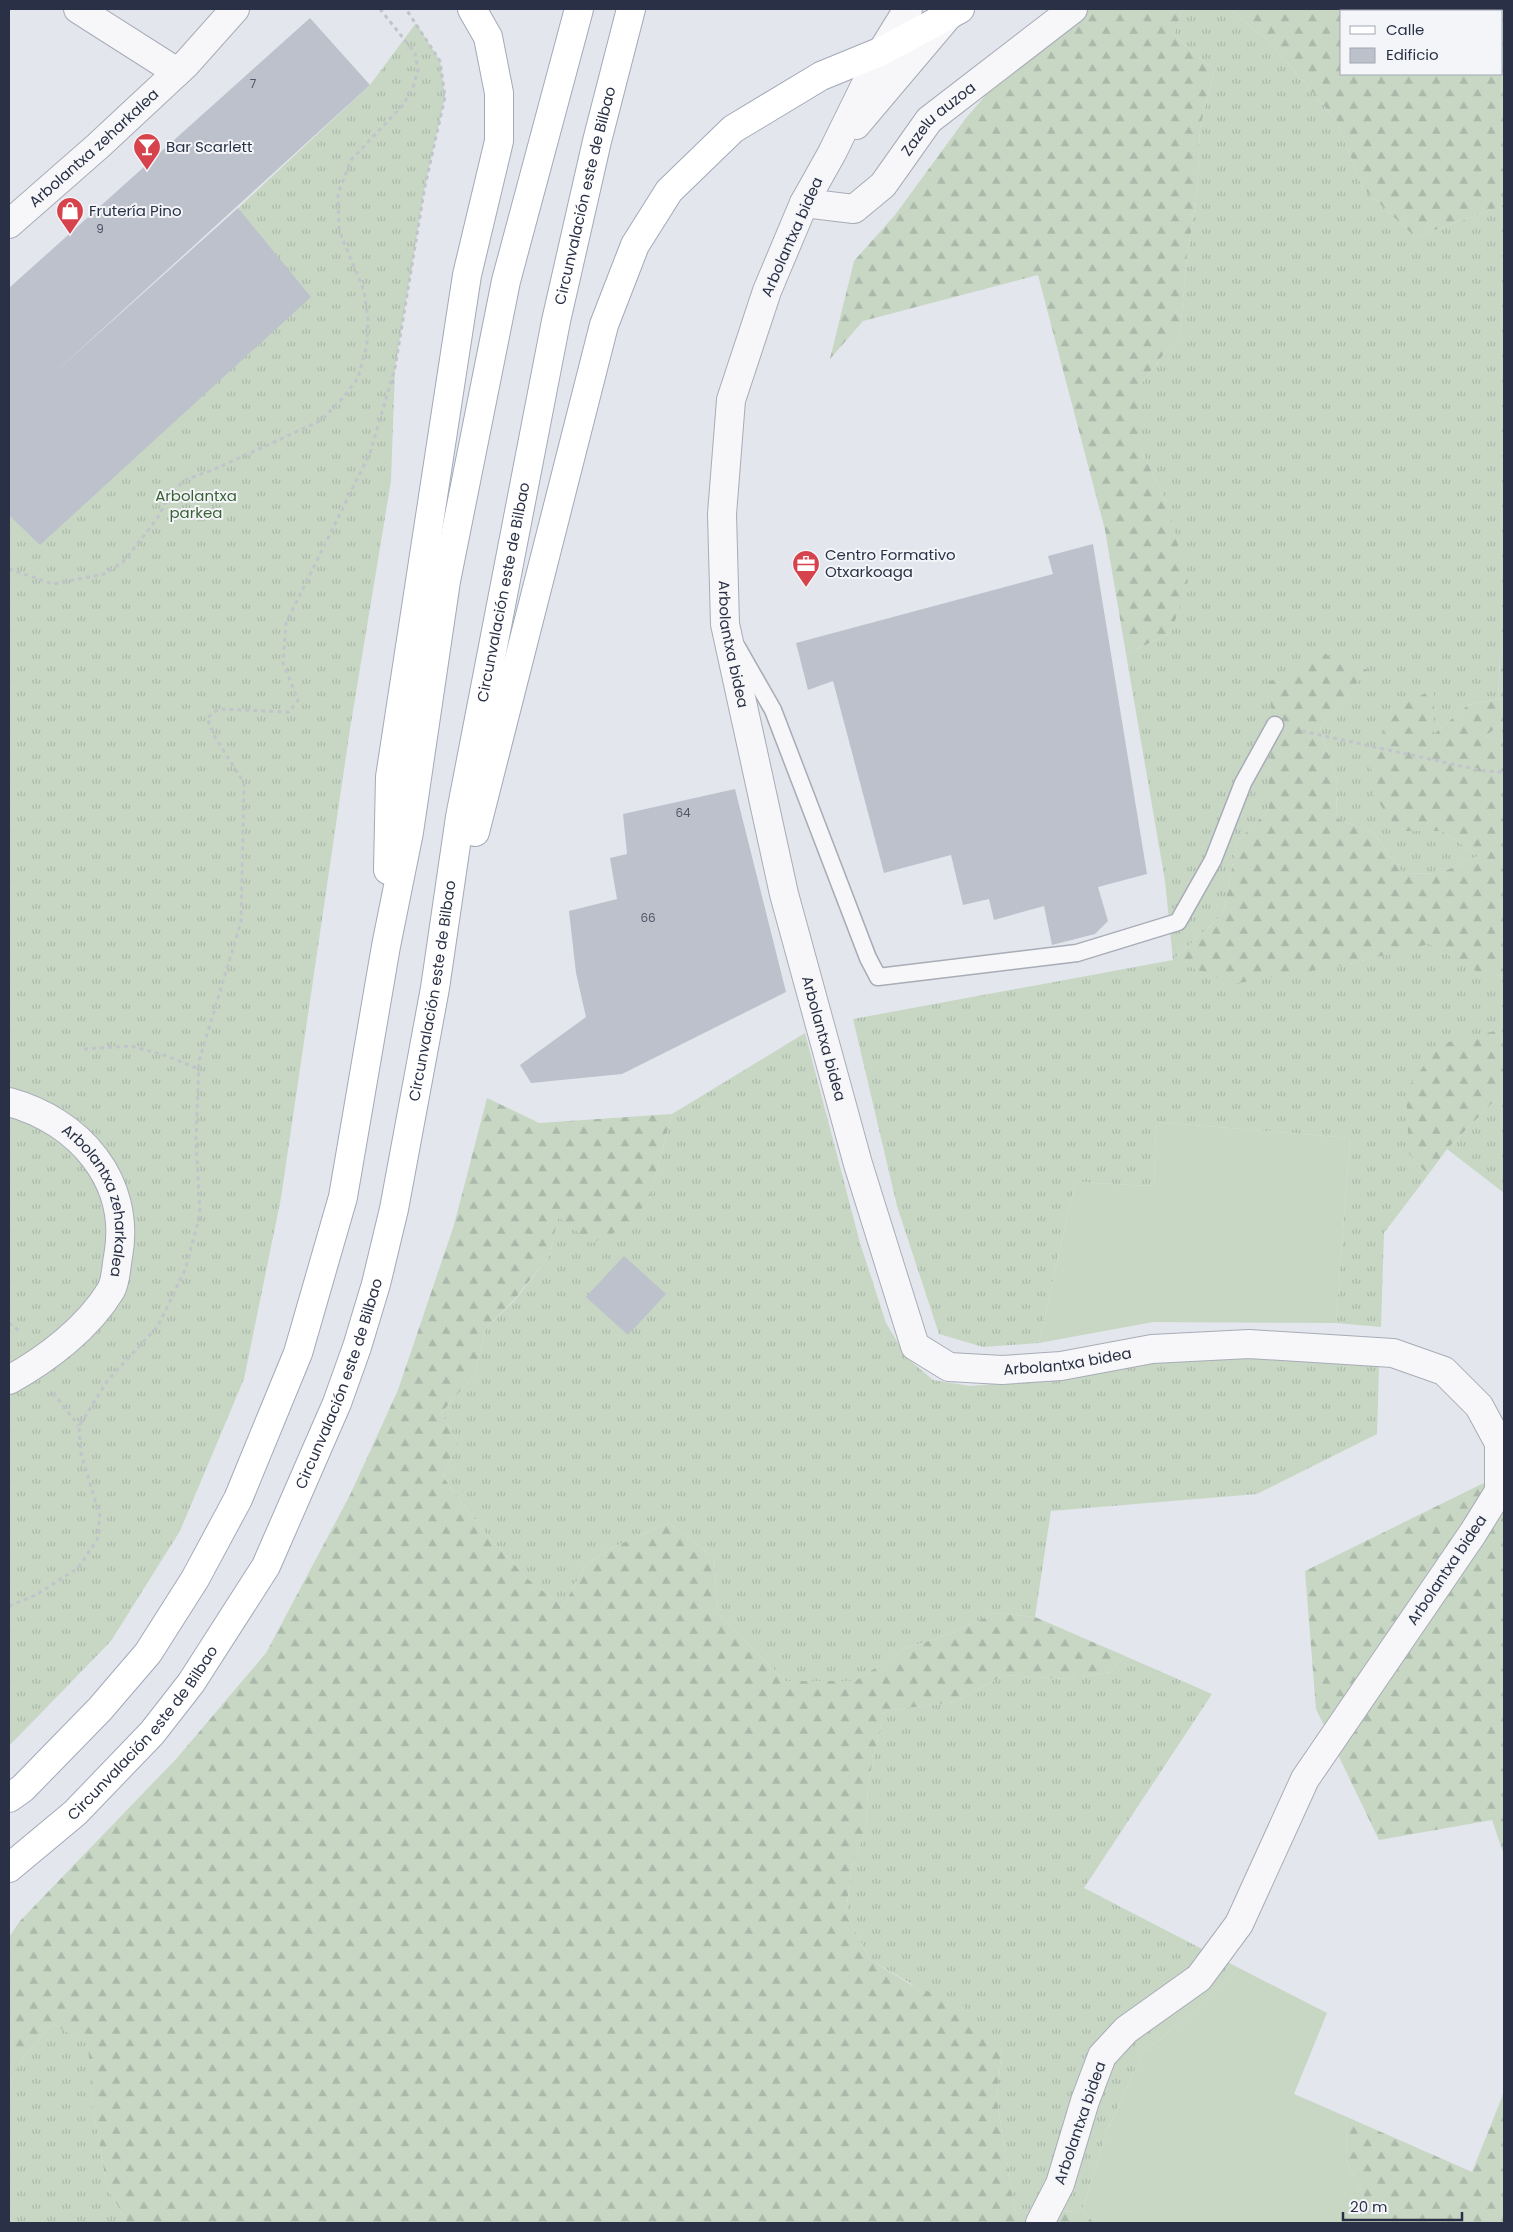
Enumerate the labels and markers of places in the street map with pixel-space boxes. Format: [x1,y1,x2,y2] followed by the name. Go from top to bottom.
[132,132,162,171] bar icon: Bar Scarlett
[166,136,253,157] place label: Bar Scarlett
[55,196,85,235] shop icon: Frutería Pino
[89,200,182,221] place label: Frutería Pino
[825,544,956,582] place label: Centro Formativo Otxarkoaga
[791,549,821,588] office icon: Centro Formativo Otxarkoaga

